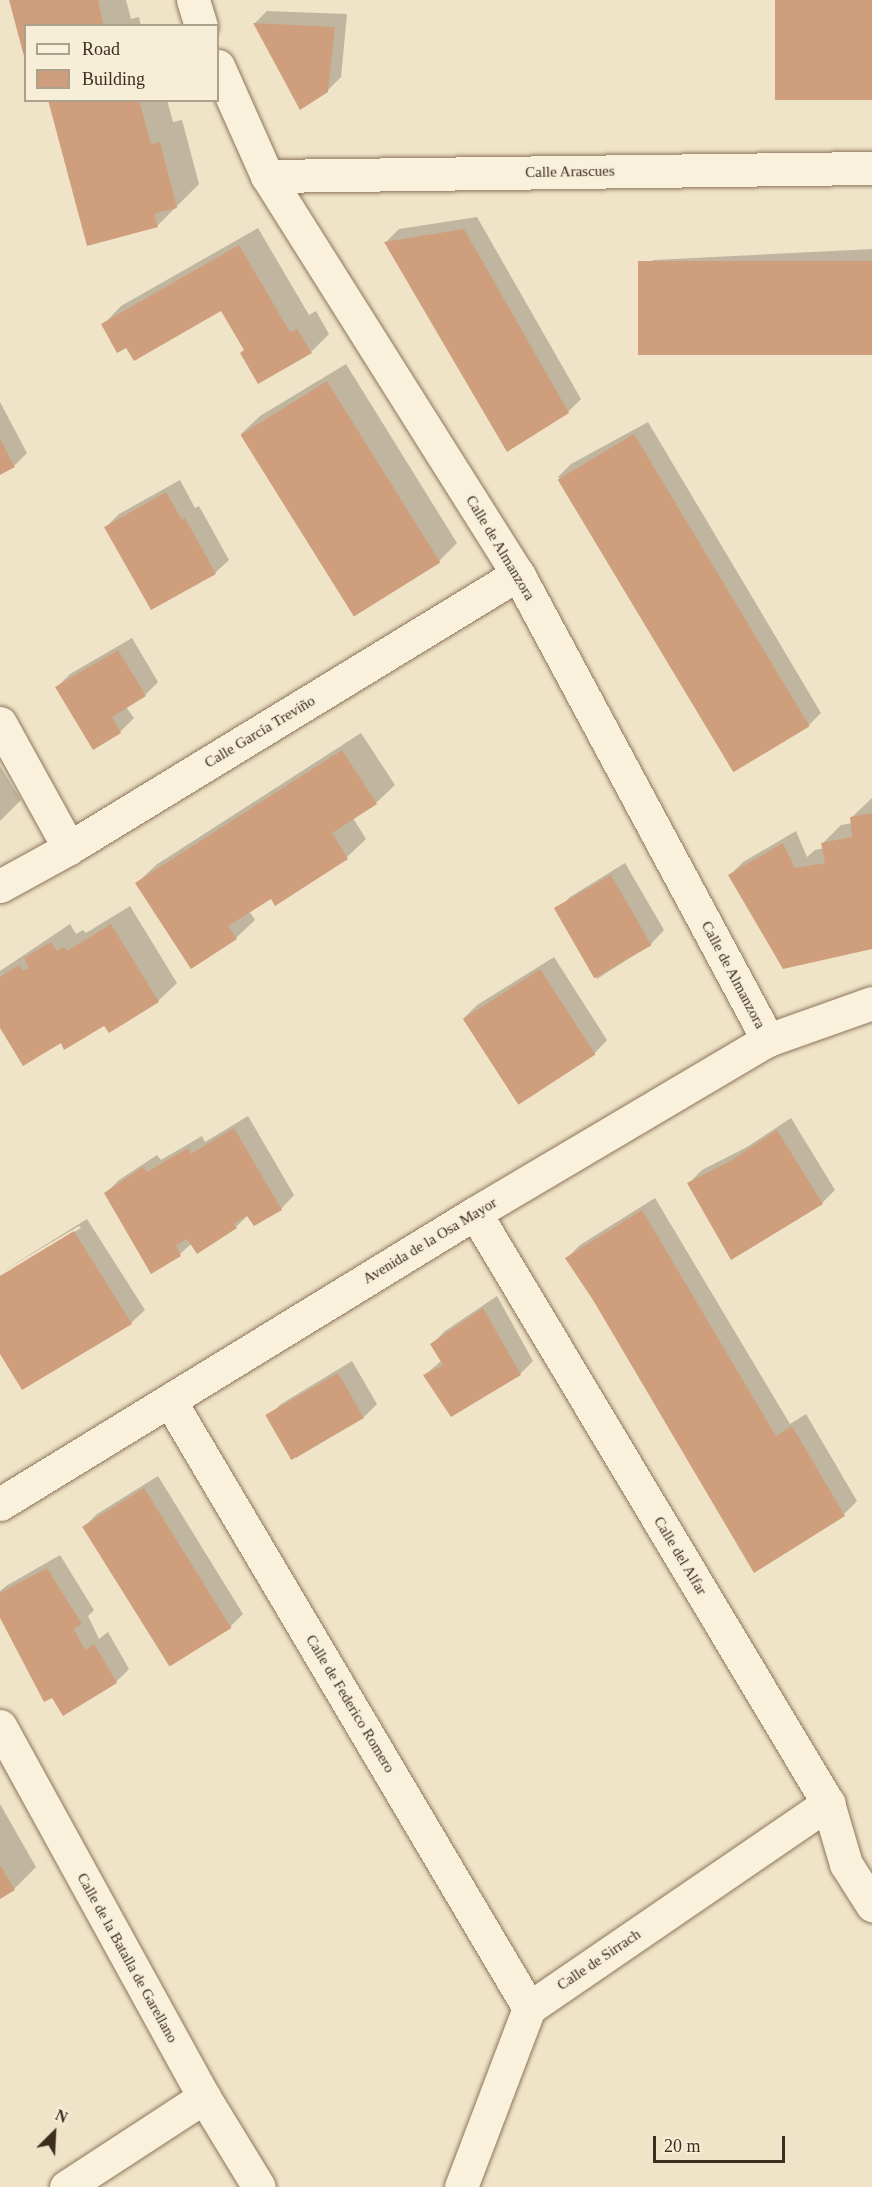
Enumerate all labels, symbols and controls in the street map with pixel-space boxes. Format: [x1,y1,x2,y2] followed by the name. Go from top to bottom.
[24,24,219,102] legend
[82,39,120,59] text: Road
[82,69,145,89] text: Building
[525,162,615,182] street label: Calle Arascues
[461,492,539,604] street label: Calle de Almanzora
[201,692,319,772] street label: Calle García Treviño
[697,918,769,1032] street label: Calle de Almanzora
[360,1194,500,1288] street label: Avenida de la Osa Mayor
[649,1513,711,1599] street label: Calle del Alfar
[302,1632,398,1776] street label: Calle de Federico Romero
[73,1870,181,2046] street label: Calle de la Batalla de Garellano
[554,1926,644,1994] street label: Calle de Sirrach
[24,2103,84,2163] north arrow
[53,2106,70,2126] text: N
[656,2124,788,2162] scale bar
[664,2136,701,2156] text: 20 m

